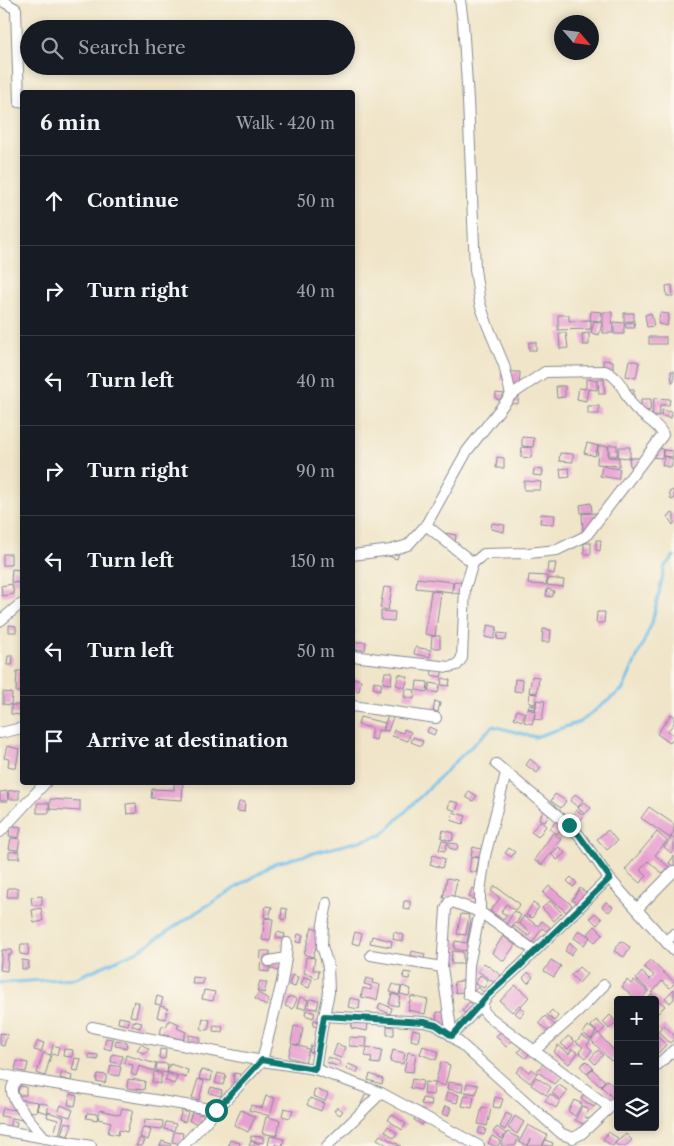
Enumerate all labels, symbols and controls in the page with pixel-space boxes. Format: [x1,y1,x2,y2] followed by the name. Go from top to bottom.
[554,15,599,60] north arrow
[20,20,355,75] search box
[38,34,66,62] icon: search
[78,36,186,59] text: Search here
[40,110,101,135] text: 6 min
[236,113,335,133] text: Walk · 420 m
[40,187,68,215] icon: ahead
[87,189,179,212] text: Continue
[297,191,335,211] text: 50 m
[40,277,68,305] icon: right
[87,279,188,302] text: Turn right
[296,281,335,301] text: 40 m
[40,367,68,395] icon: left
[87,369,174,392] text: Turn left
[296,371,335,391] text: 40 m
[40,457,68,485] icon: right
[87,459,188,482] text: Turn right
[296,461,335,481] text: 90 m
[40,547,68,575] icon: left
[87,549,174,572] text: Turn left
[290,551,335,571] text: 150 m
[40,637,68,665] icon: left
[87,639,174,662] text: Turn left
[297,641,335,661] text: 50 m
[40,727,68,755] icon: arrive
[87,729,288,752] text: Arrive at destination
[558,814,581,837] route end
[614,996,659,1131] map controls
[614,996,659,1041] button: +
[614,1041,659,1086] button: −
[614,1086,659,1131] button: layers
[205,1099,228,1122] route start

